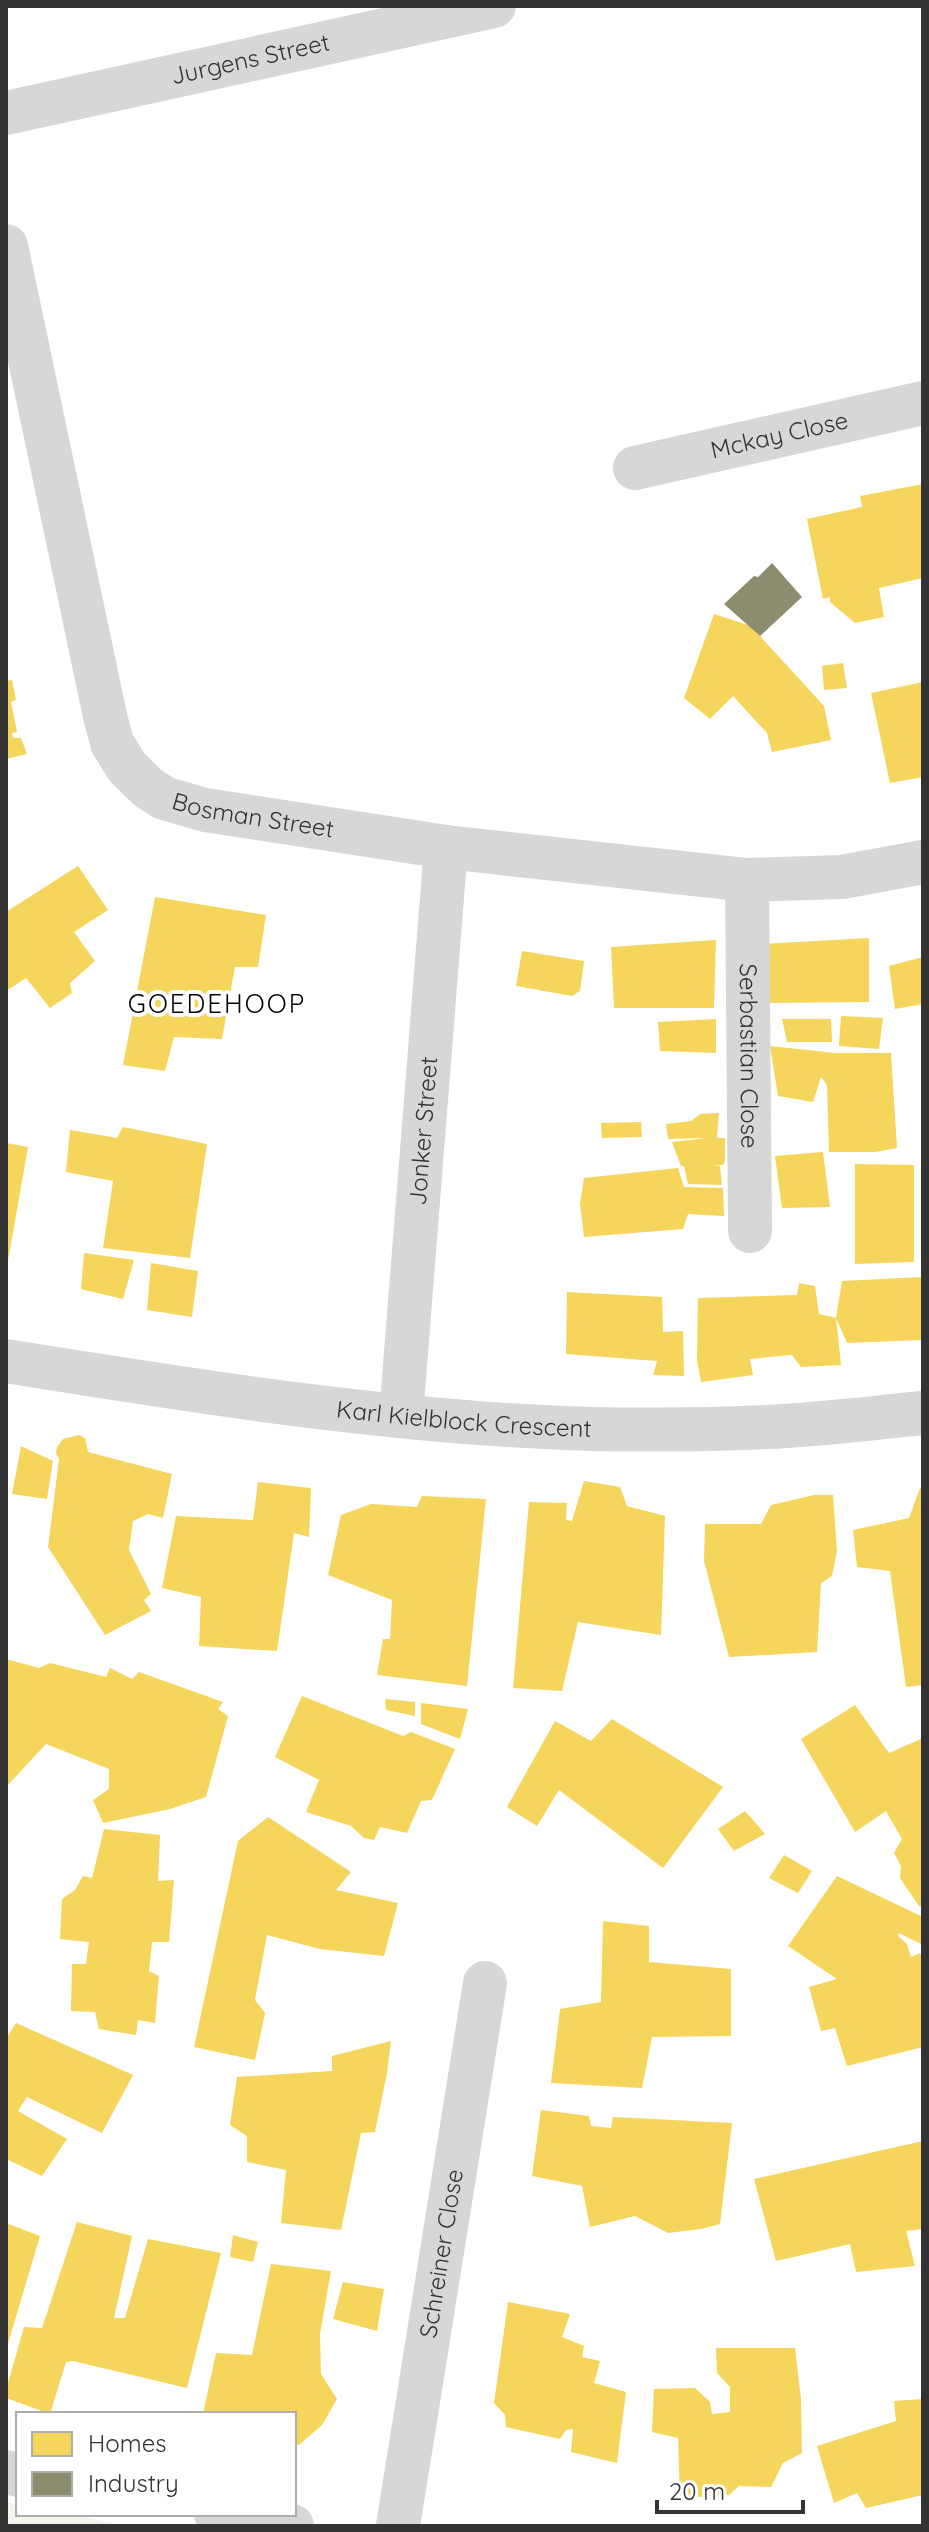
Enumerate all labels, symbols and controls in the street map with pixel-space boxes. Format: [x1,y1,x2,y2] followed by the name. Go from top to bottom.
[168,27,332,90] street label: Jurgens Street
[708,404,851,464] street label: Mckay Close
[169,785,336,844] street label: Bosman Street
[734,963,765,1149] street label: Serbastian Close
[128,987,306,1020] district label: GOEDEHOOP
[402,1055,443,1206] street label: Jonker Street
[335,1393,592,1443] street label: Karl Kielblock Crescent
[412,2167,469,2340] street label: Schreiner Close
[16,2412,296,2516] legend
[88,2428,166,2458] text: Homes
[657,2464,803,2514] scale bar
[88,2468,179,2498] text: Industry
[669,2476,725,2506] text: 20 m

